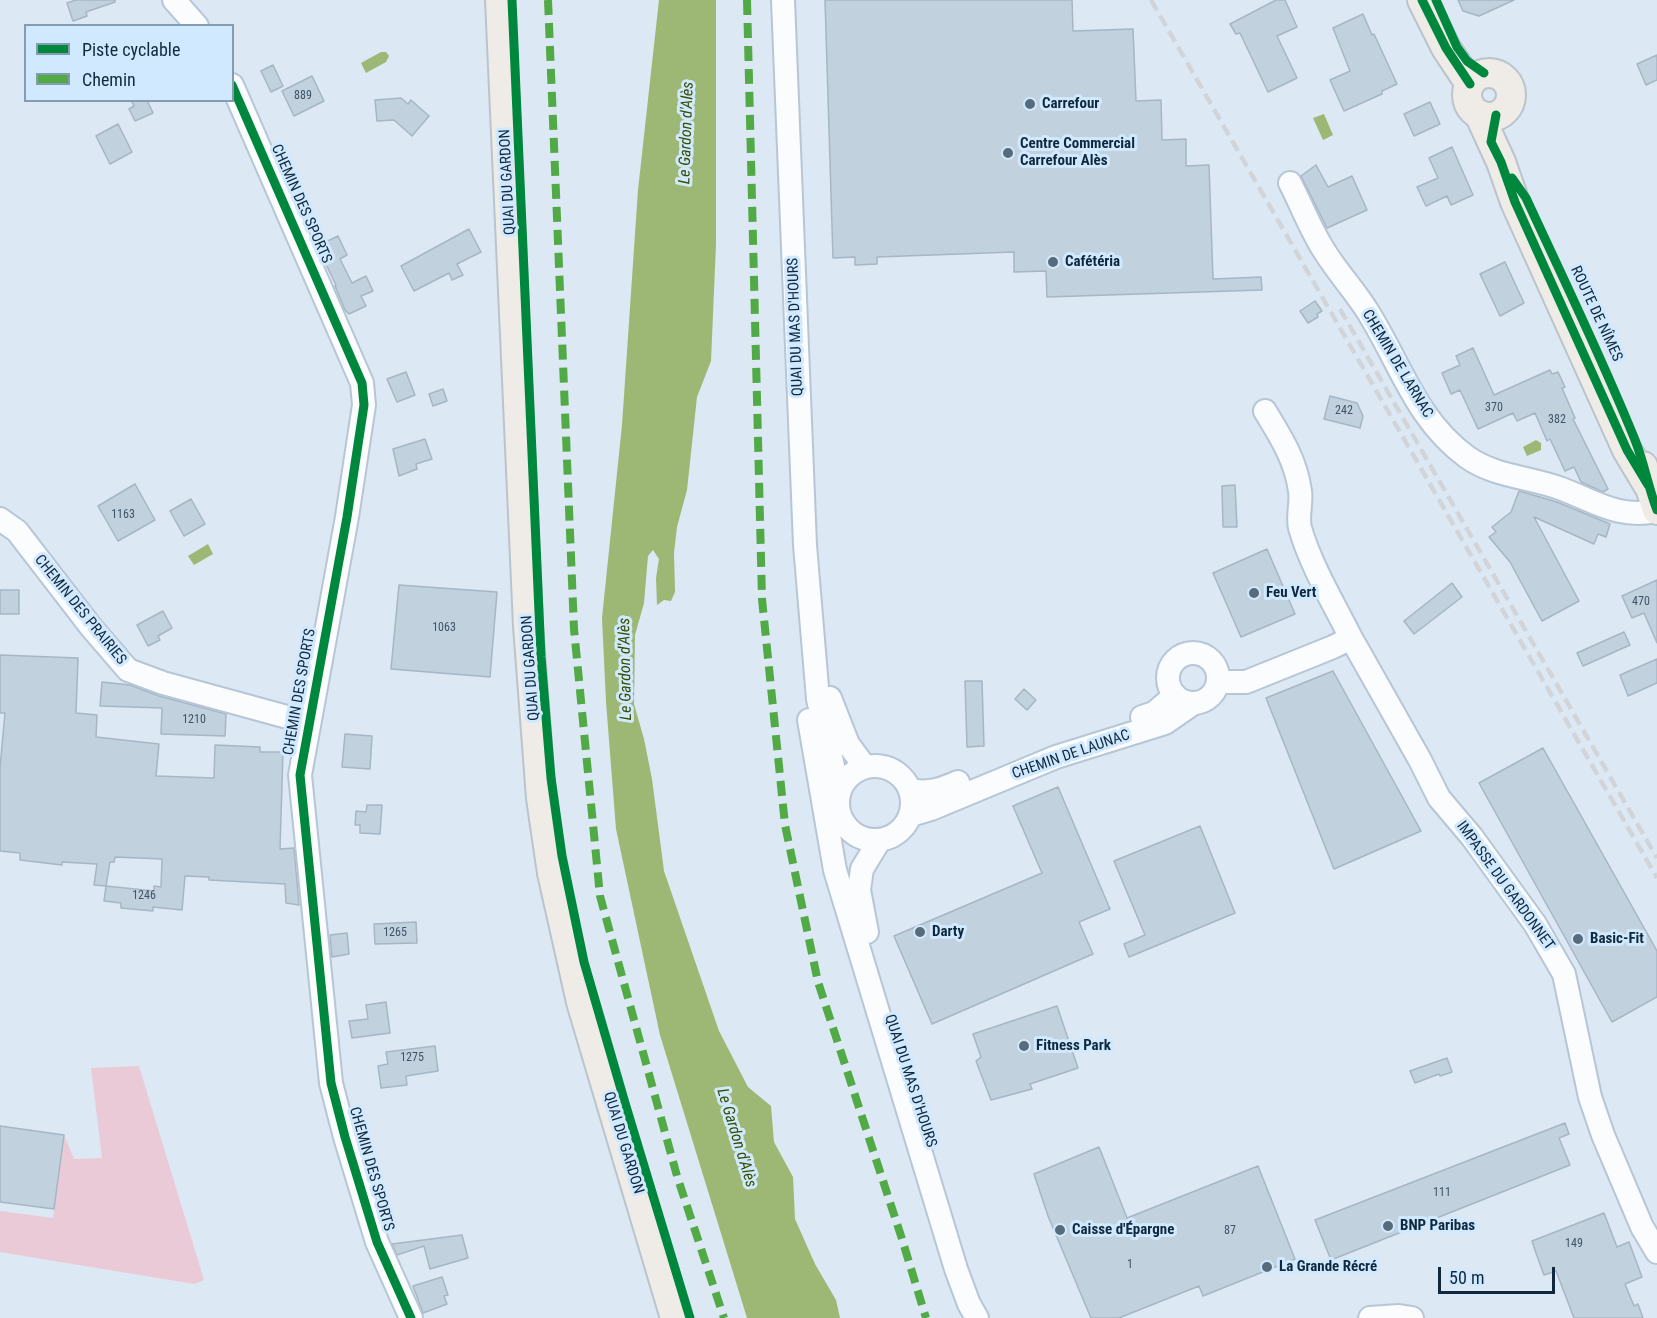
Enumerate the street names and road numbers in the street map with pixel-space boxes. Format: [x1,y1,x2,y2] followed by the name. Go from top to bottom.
[496,129,520,235] street label: QUAI DU GARDON
[267,142,335,266] street label: CHEMIN DES SPORTS
[785,257,807,397] street label: QUAI DU MAS D'HOURS
[1566,263,1626,365] street label: ROUTE DE NÎMES
[1358,307,1436,421] street label: CHEMIN DE LARNAC
[30,552,130,668] street label: CHEMIN DES PRAIRIES
[518,615,544,721] street label: QUAI DU GARDON
[280,627,320,757] street label: CHEMIN DES SPORTS
[1010,726,1132,784] street label: CHEMIN DE LAUNAC
[1452,818,1558,954] street label: IMPASSE DU GARDONNET
[880,1012,940,1150] street label: QUAI DU MAS D'HOURS
[599,1090,647,1196] street label: QUAI DU GARDON
[345,1105,397,1233] street label: CHEMIN DES SPORTS

